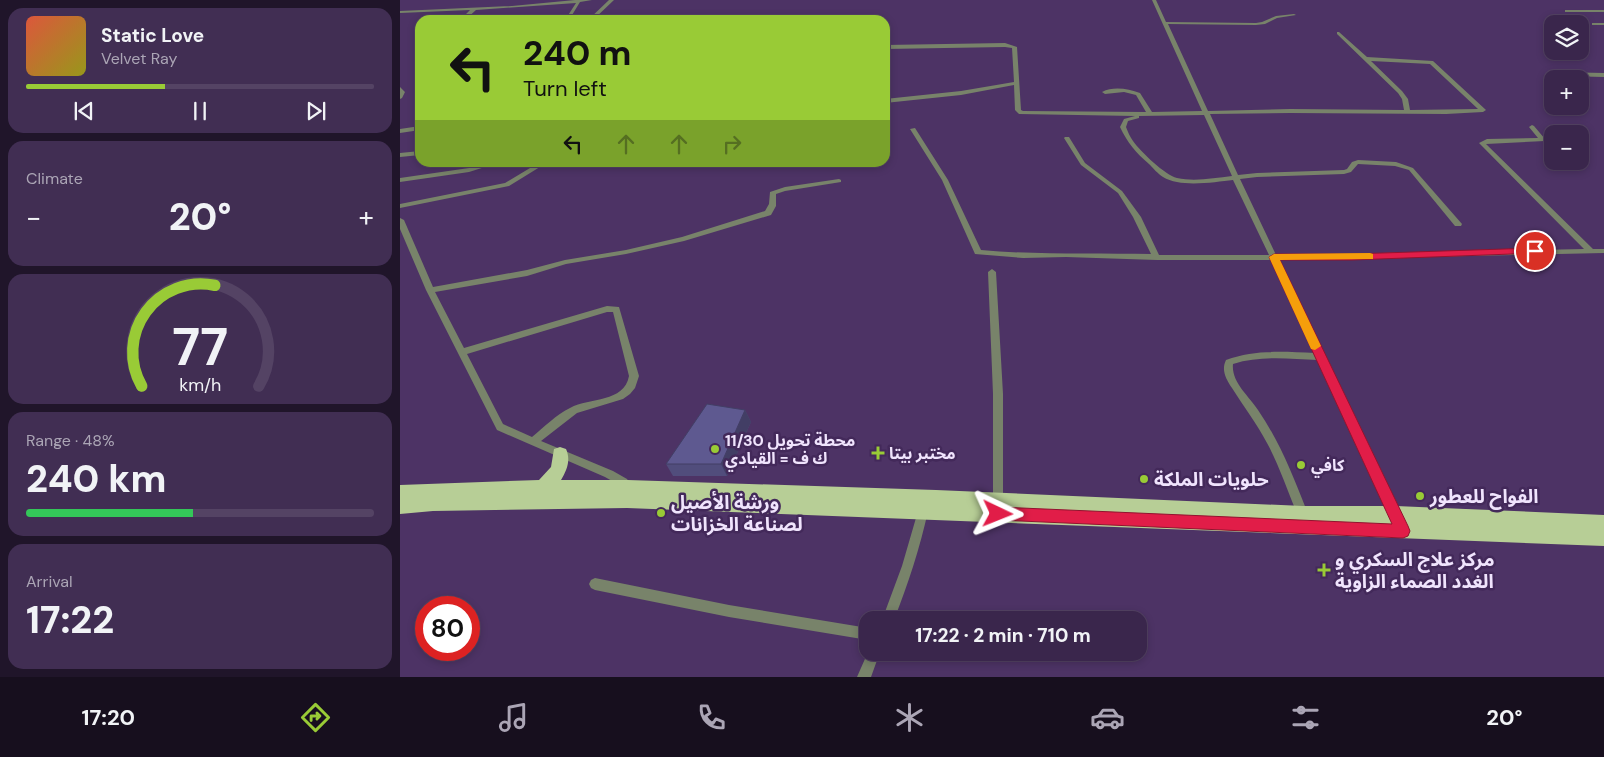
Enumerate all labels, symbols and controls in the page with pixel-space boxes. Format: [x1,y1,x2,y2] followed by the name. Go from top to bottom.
[1544,15,1589,170] map controls
[1544,15,1589,60] button: layers
[101,23,204,48] text: Static Love
[523,30,632,76] text: 240 m
[440,35,505,100] icon: left
[101,48,177,69] text: Velvet Ray
[1544,70,1589,115] button: +
[523,74,607,103] text: Turn left
[70,97,98,125] icon: previous
[186,97,214,125] icon: pause
[302,97,330,125] icon: next
[1544,125,1589,170] button: −
[559,130,587,158] icon: left
[612,130,640,158] icon: ahead
[665,130,693,158] icon: ahead
[718,130,746,158] icon: right
[26,168,83,189] text: Climate
[169,192,231,242] text: 20°
[26,199,41,236] text: −
[359,199,374,236] text: +
[1514,230,1556,272] pin
[1521,237,1549,265] icon: arrive
[172,313,228,381] text: 77
[179,373,221,397] text: km/h
[26,430,115,451] text: Range · 48%
[725,430,855,471] place label: محطة تحويل 11/30 ك ف = القيادي
[709,443,721,455] marker: محطة تحويل 11/30 ك ف = القيادي
[889,443,956,464] place label: مختبر بيتا
[871,446,885,460] marker: مختبر بيتا
[26,454,166,504] text: 240 km
[1311,455,1345,478] place label: كافي
[1295,459,1307,471] marker: كافي
[1154,467,1269,492] place label: حلويات الملكة
[1138,473,1150,485] marker: حلويات الملكة
[1429,484,1538,510] place label: الفواح للعطور
[971,487,1023,539] position arrow
[671,490,803,537] place label: ورشة الأصيل لصناعة الخزانات
[1414,490,1426,502] marker: الفواح للعطور
[655,507,667,519] marker: ورشة الأصيل لصناعة الخزانات
[1335,547,1494,594] place label: مركز علاج السكري و الغدد الصماء الزاوية
[1317,563,1331,577] marker: مركز علاج السكري و الغدد الصماء الزاوية
[26,571,73,592] text: Arrival
[26,595,114,645] text: 17:22
[415,596,480,661] speed limit sign: 80
[915,623,1091,648] text: 17:22 · 2 min · 710 m
[298,700,333,735] icon: directions
[496,700,531,735] icon: music
[694,700,729,735] icon: phone
[892,700,927,735] icon: climate
[1090,700,1125,735] icon: car
[1288,700,1323,735] icon: filters
[82,703,135,732] text: 17:20
[1486,703,1522,732] text: 20°

